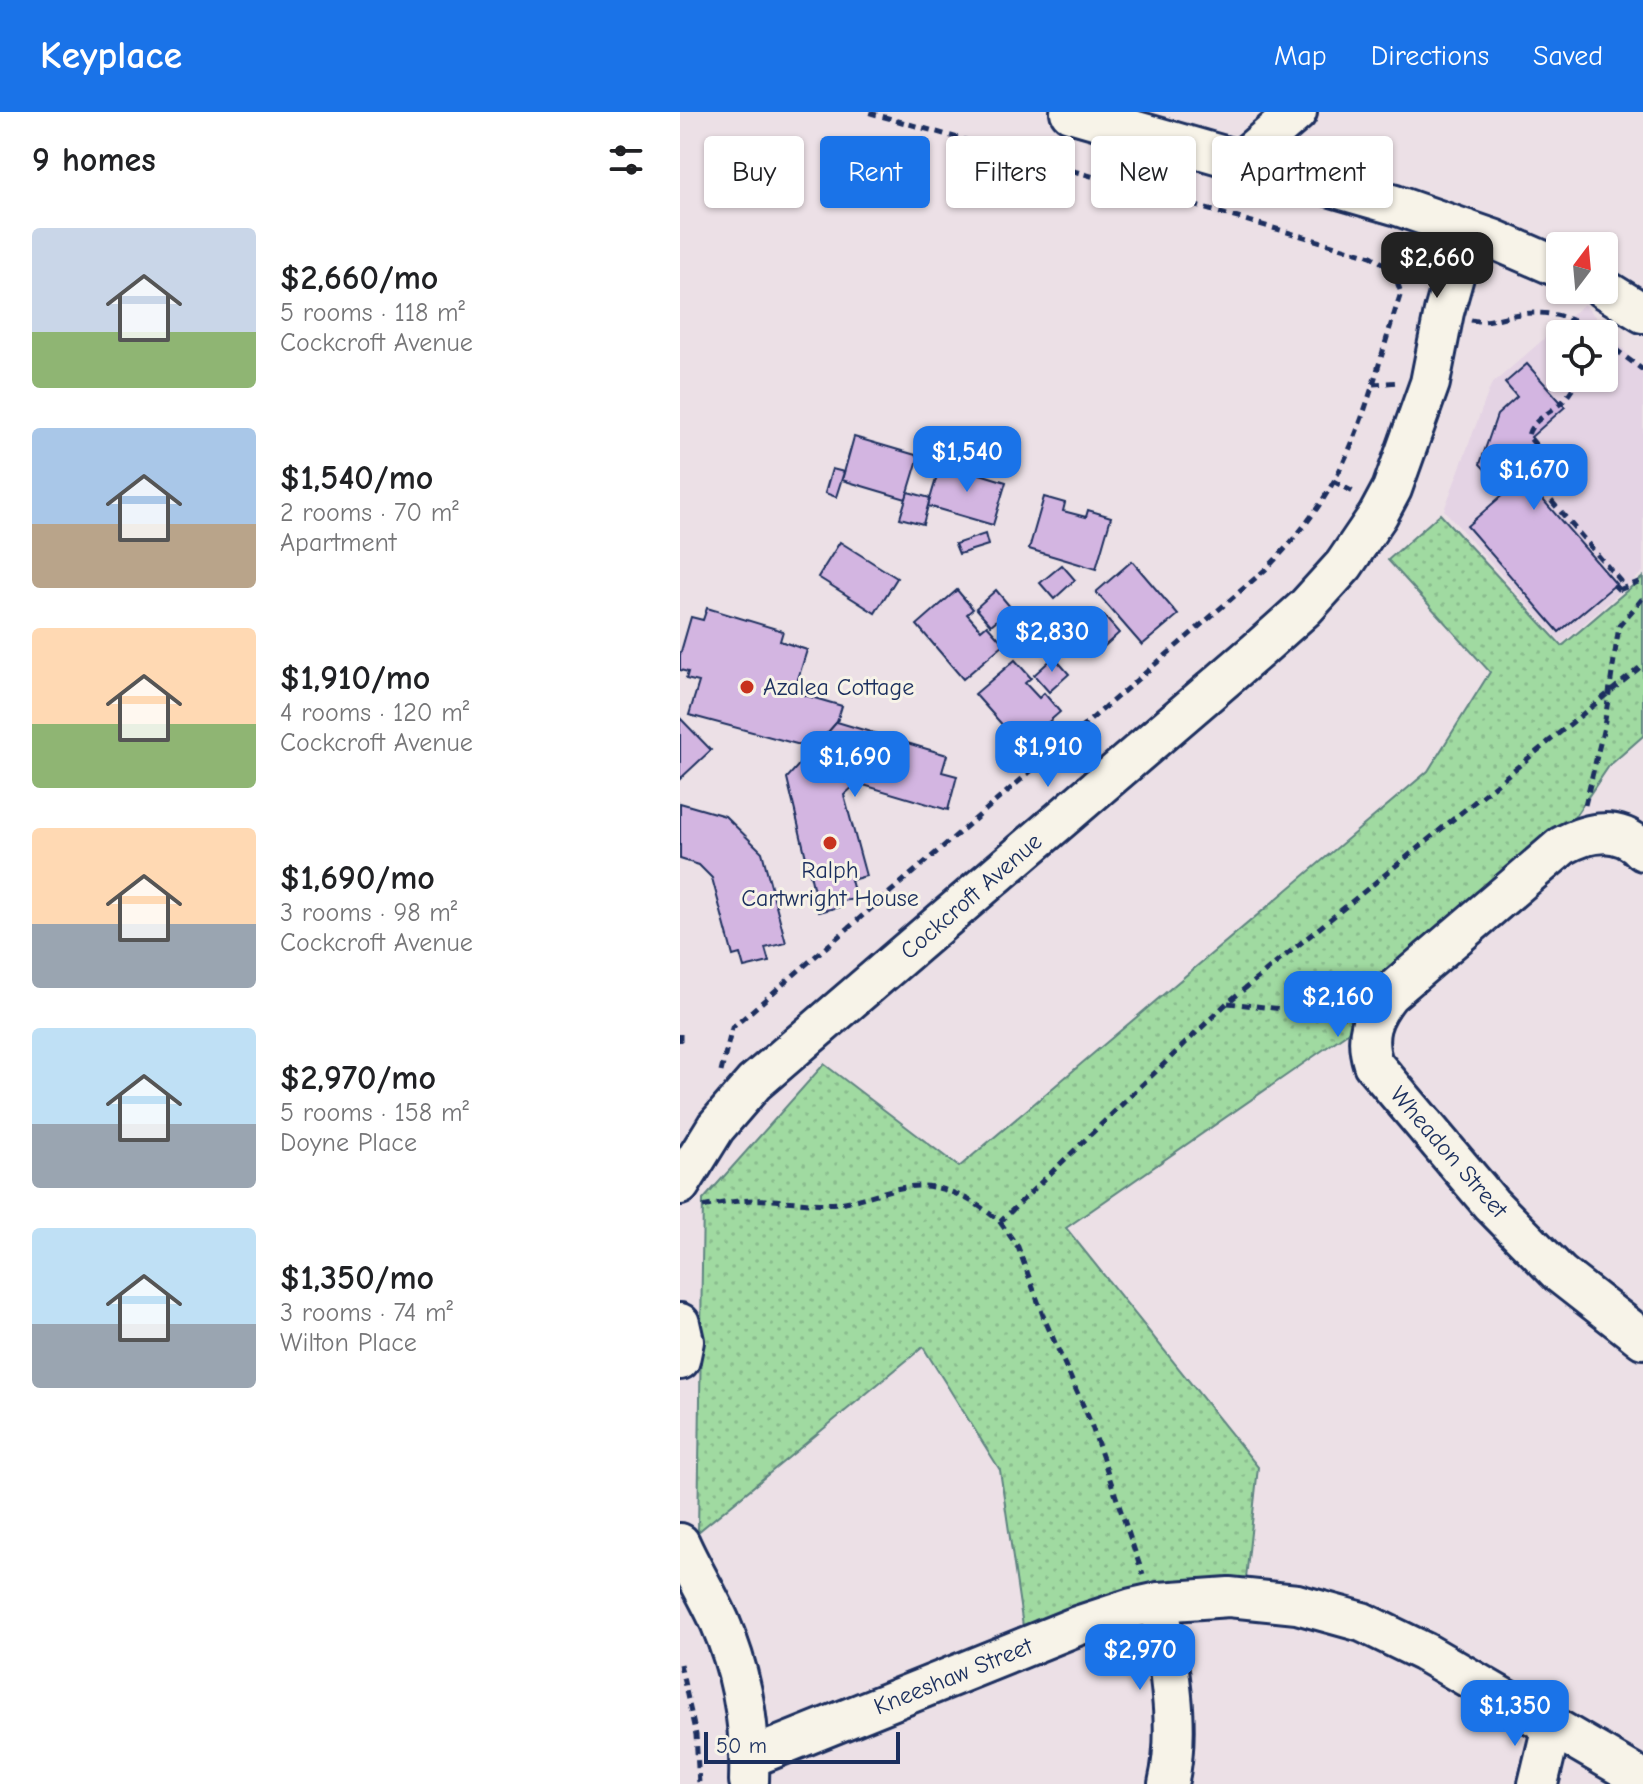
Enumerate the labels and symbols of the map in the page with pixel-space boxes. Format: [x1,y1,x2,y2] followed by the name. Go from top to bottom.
[1372,232,1502,300] pin: $2,660
[1546,232,1618,304] north arrow
[902,426,1032,494] pin: $1,540
[1469,444,1599,512] pin: $1,670
[987,606,1117,674] pin: $2,830
[763,673,914,701] place label: Azalea Cottage
[738,678,756,696] marker: Azalea Cottage
[983,721,1113,789] pin: $1,910
[790,731,920,799] pin: $1,690
[895,827,1047,965] street label: Cockcroft Avenue
[821,834,839,852] marker: Ralph Cartwright House
[741,856,919,912] place label: Ralph Cartwright House
[1273,971,1403,1039] pin: $2,160
[1384,1081,1514,1224] street label: Wheadon Street
[1075,1624,1205,1692] pin: $2,970
[870,1631,1037,1721] street label: Kneeshaw Street
[1450,1680,1580,1748] pin: $1,350
[704,1728,900,1764] scale bar

